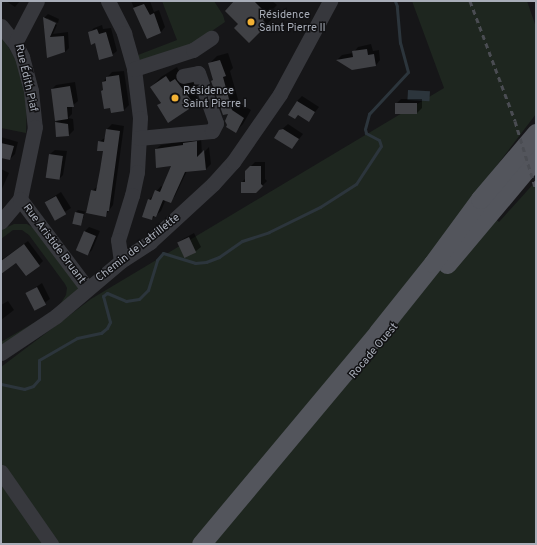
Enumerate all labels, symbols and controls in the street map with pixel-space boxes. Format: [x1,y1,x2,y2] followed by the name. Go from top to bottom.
[259,9,326,35] place label: Résidence Saint Pierre II
[246,17,256,27] marker: Résidence Saint Pierre II
[12,43,40,113] street label: Rue Édith Piaf
[183,85,247,111] place label: Résidence Saint Pierre I
[170,93,180,103] marker: Résidence Saint Pierre I
[20,201,88,287] street label: Rue Aristide Bruant
[93,211,183,285] street label: Chemin de Latrillette
[347,320,401,382] street label: Rocade Ouest

